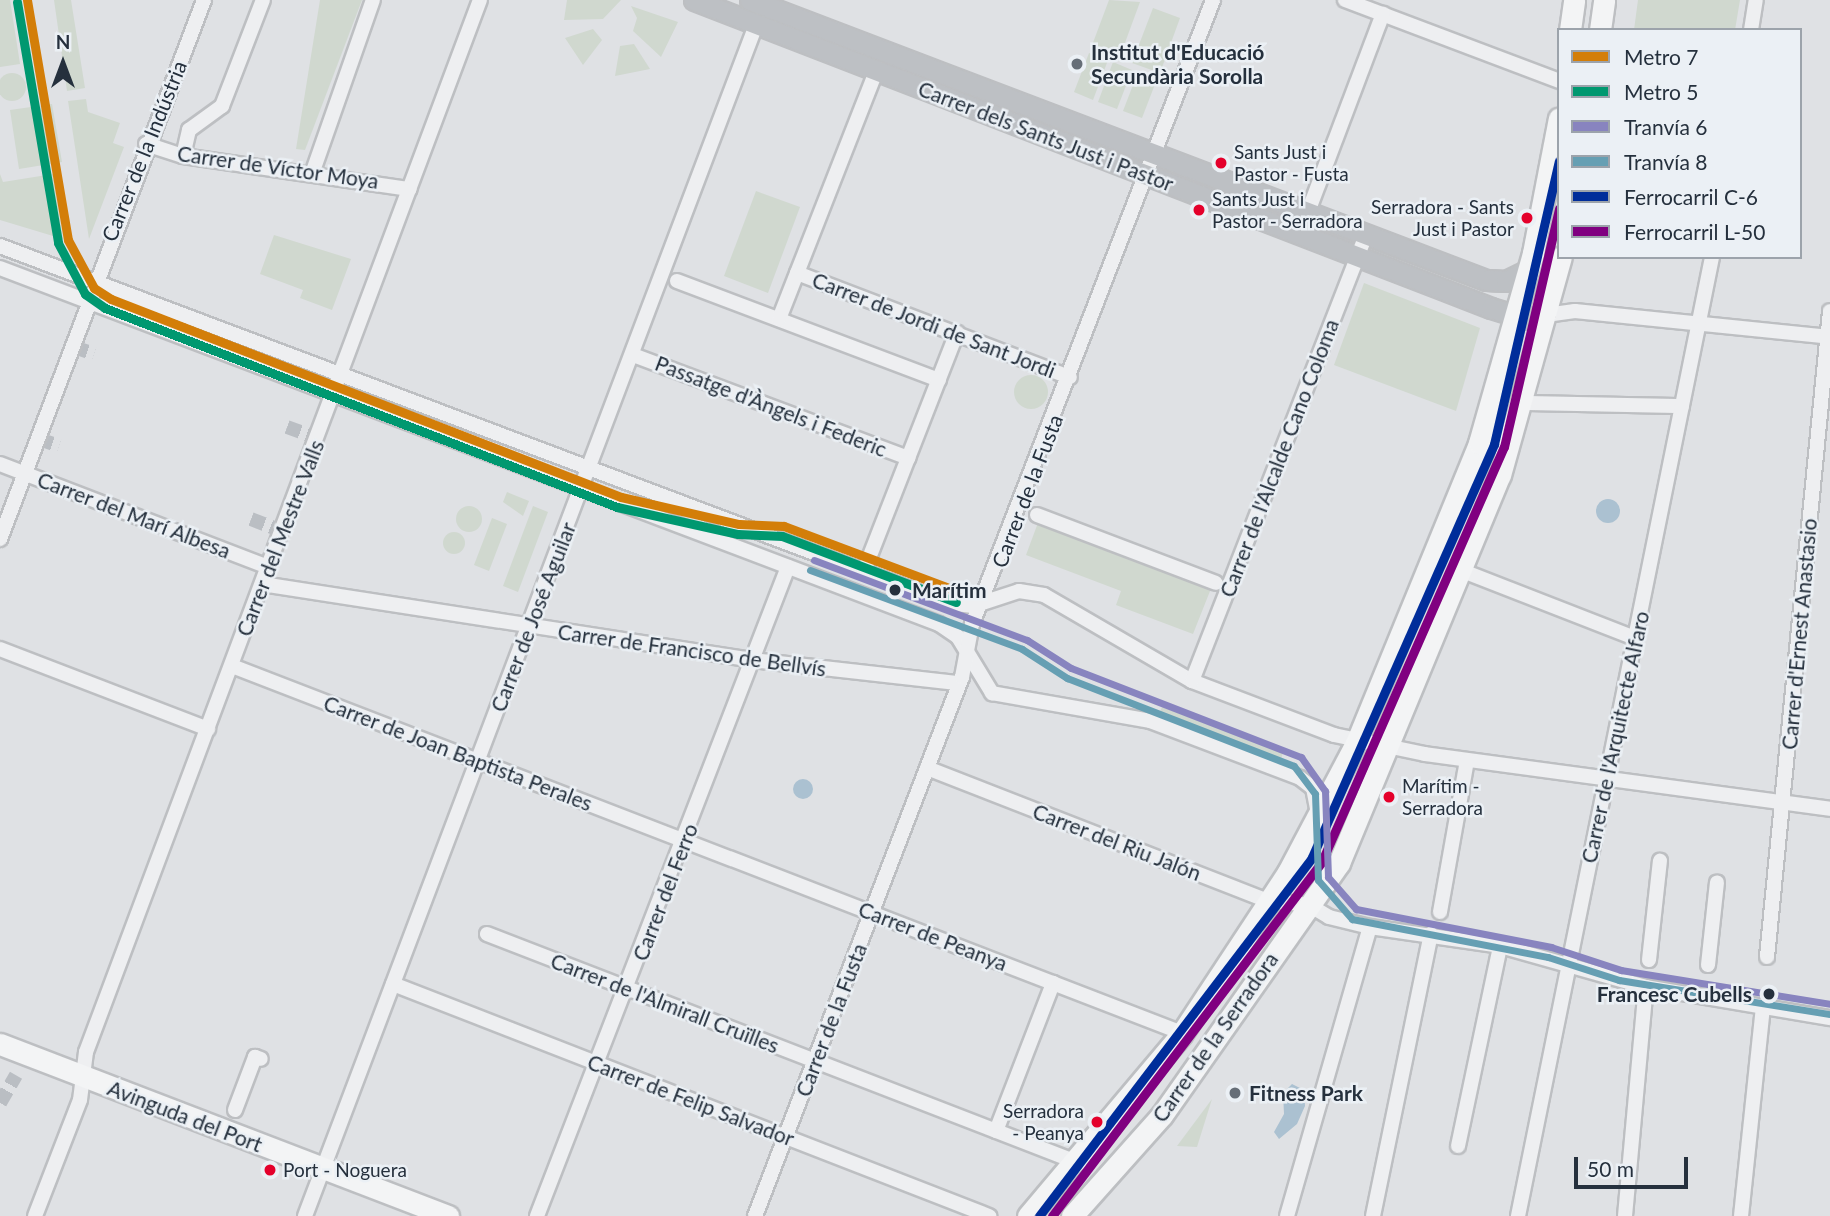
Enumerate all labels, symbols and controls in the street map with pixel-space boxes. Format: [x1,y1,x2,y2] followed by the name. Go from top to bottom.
[28,28,98,98] north arrow
[1557,28,1802,259] legend
[56,30,70,53] text: N
[1091,39,1264,89] place label: Institut d'Educació Secundària Sorolla
[1624,44,1698,69] text: Metro 7
[1069,56,1085,72] marker: Institut d'Educació Secundària Sorolla
[96,57,192,245] street label: Carrer de la Indústria
[914,75,1178,197] street label: Carrer dels Sants Just i Pastor
[1624,79,1698,104] text: Metro 5
[1624,114,1707,139] text: Tranvía 6
[175,140,381,194] street label: Carrer de Víctor Moya
[1234,141,1349,185] place label: Sants Just i Pastor - Fusta
[1624,149,1707,174] text: Tranvía 8
[1214,156,1228,170] marker: Sants Just i Pastor - Fusta
[1624,184,1758,209] text: Ferrocarril C-6
[1212,188,1363,232] place label: Sants Just i Pastor - Serradora
[1371,196,1514,240] place label: Serradora - Sants Just i Pastor
[1192,203,1206,217] marker: Sants Just i Pastor - Serradora
[1520,211,1534,225] marker: Serradora - Sants Just i Pastor
[1624,219,1765,244] text: Ferrocarril L-50
[808,267,1060,383] street label: Carrer de Jordi de Sant Jordi
[1214,315,1344,601] street label: Carrer de l'Alcalde Cano Coloma
[652,350,890,462] street label: Passatge d'Àngels i Federic
[986,411,1068,571] street label: Carrer de la Fusta
[231,436,329,640] street label: Carrer del Mestre Valls
[33,466,235,564] street label: Carrer del Marí Albesa
[1776,517,1822,751] street label: Carrer d'Ernest Anastasio
[485,518,581,716] street label: Carrer de José Aguilar
[912,577,987,603] place label: Marítim
[884,579,906,601] marker: Marítim
[1576,608,1654,866] street label: Carrer de l'Arquitecte Alfaro
[556,619,828,681] street label: Carrer de Francisco de Bellvís
[320,690,596,816] street label: Carrer de Joan Baptista Perales
[1402,775,1483,819] place label: Marítim - Serradora
[1382,790,1396,804] marker: Marítim - Serradora
[1029,798,1205,886] street label: Carrer del Riu Jalón
[627,820,703,964] street label: Carrer del Ferro
[855,896,1011,976] street label: Carrer de Peanya
[790,940,872,1100] street label: Carrer de la Fusta
[1147,947,1283,1127] street label: Carrer de la Serradora
[547,948,783,1058] street label: Carrer de l'Almirall Cruïlles
[1597,981,1752,1007] place label: Francesc Cubells
[1758,983,1780,1005] marker: Francesc Cubells
[584,1049,798,1151] street label: Carrer de Felip Salvador
[104,1075,266,1157] street label: Avinguda del Port
[1249,1080,1363,1106] place label: Fitness Park
[1227,1085,1243,1101] marker: Fitness Park
[1003,1100,1084,1144] place label: Serradora - Peanya
[1090,1115,1104,1129] marker: Serradora - Peanya
[1578,1142,1692,1186] scale bar
[1587,1156,1634,1181] text: 50 m
[283,1159,407,1181] place label: Port - Noguera
[263,1163,277,1177] marker: Port - Noguera

